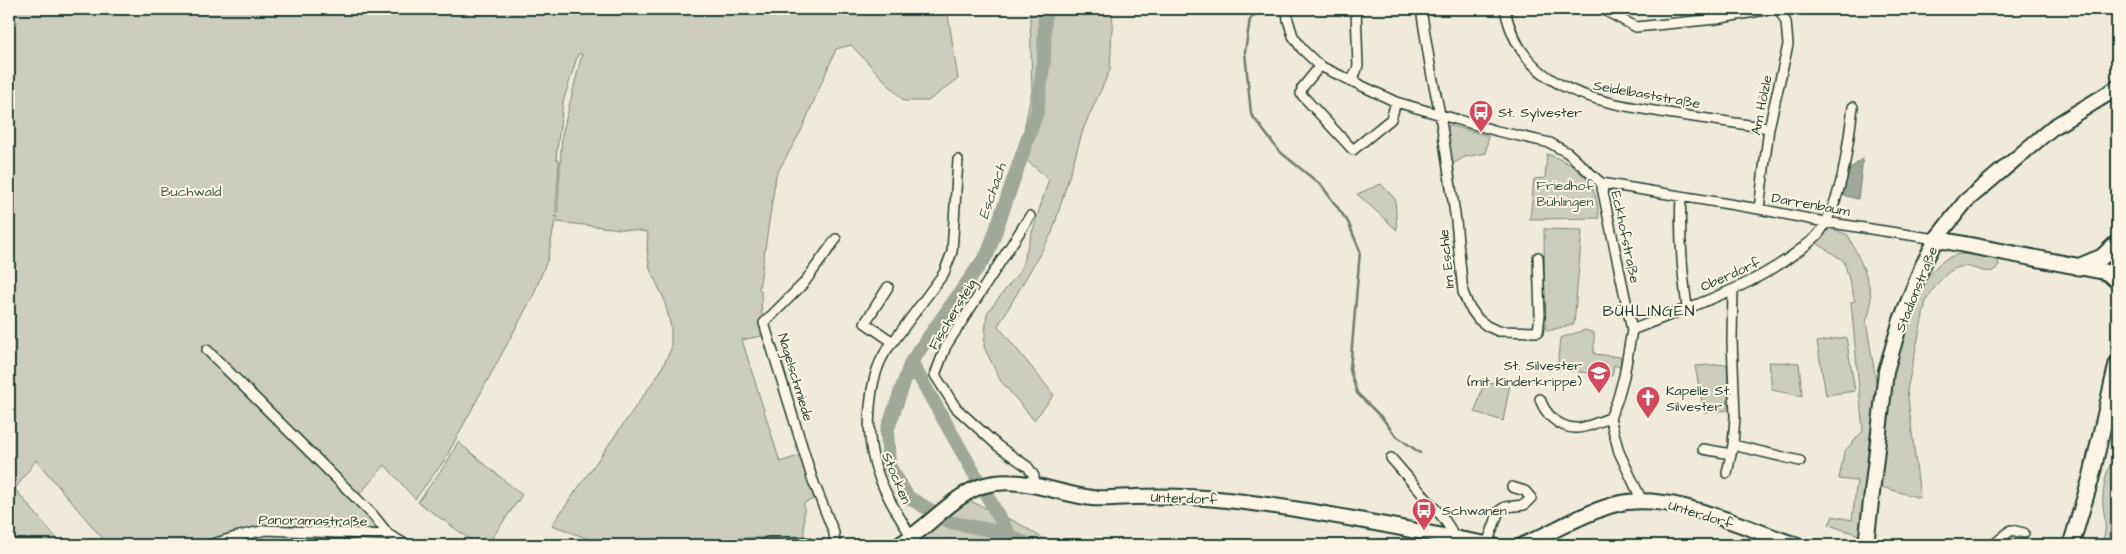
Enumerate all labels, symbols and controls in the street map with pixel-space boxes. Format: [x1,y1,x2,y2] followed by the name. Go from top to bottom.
[1746,73,1778,137] street label: Am Hölzle
[1592,76,1702,114] street label: Seidelbaststraße
[1468,99,1494,133] bus stop icon: St. Sylvester
[1498,103,1582,123] place label: St. Sylvester
[973,160,1012,222] water label: Eschach
[1536,176,1594,212] park label: Friedhof Bühlingen
[161,182,221,202] park label: Buchwald
[1770,188,1852,222] street label: Darrenbaum
[1605,189,1645,286] street label: Eckhofstraße
[1434,228,1460,290] street label: Im Eschle
[1891,243,1943,335] street label: Stadionstraße
[1697,253,1764,297] street label: Oberdorf
[924,275,982,354] street label: Fischersteig
[1602,300,1696,322] district label: BÜHLINGEN
[772,331,818,424] street label: Nagelschmiede
[1467,356,1582,392] place label: St. Silvester (mit Kinderkrippe)
[1586,360,1612,394] school or university icon: St. Silvester (mit Kinderkrippe)
[1666,381,1731,417] place label: Kapelle St. Silvester
[1635,385,1661,419] church icon: Kapelle St. Silvester
[876,449,916,507] street label: Stocken
[1150,488,1218,510] street label: Unterdorf
[1666,496,1736,534] street label: Unterdorf
[1411,497,1437,531] bus stop icon: Schwanen
[1442,501,1507,521] place label: Schwanen
[258,510,368,532] street label: Panoramastraße

